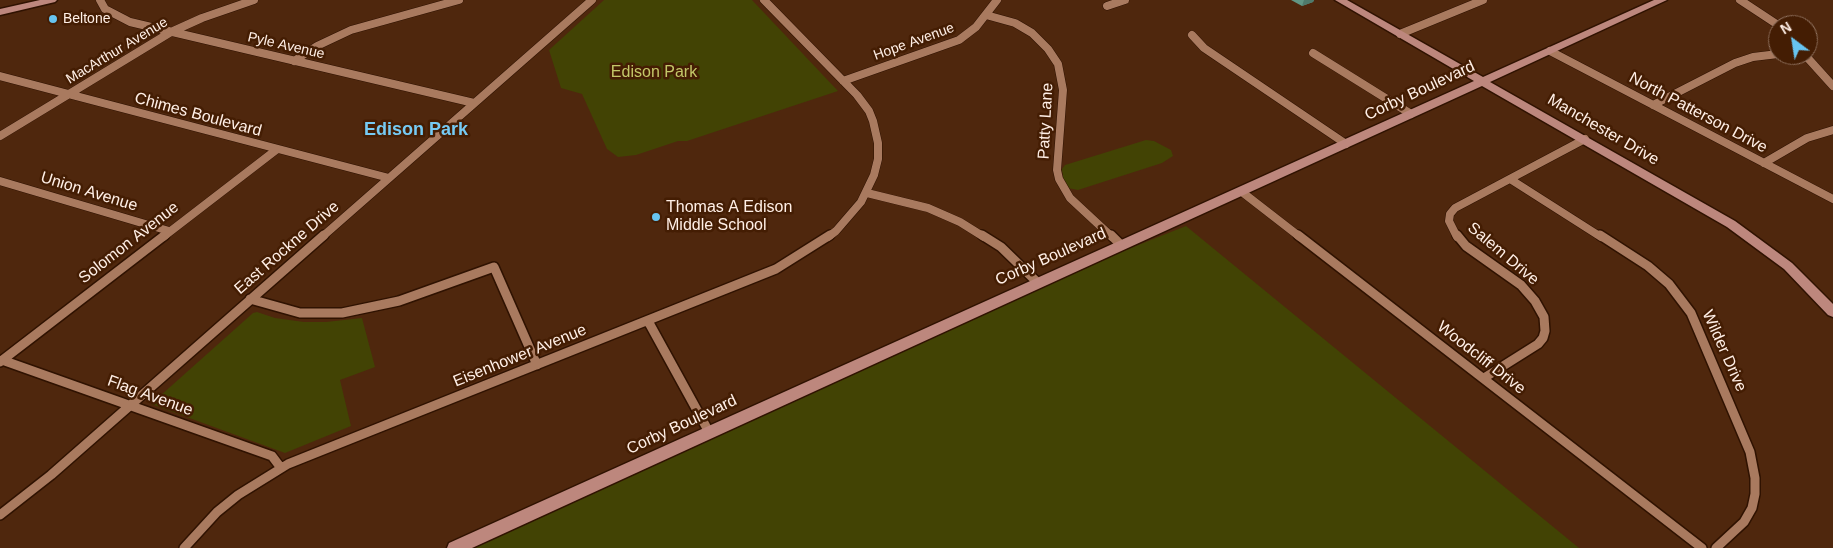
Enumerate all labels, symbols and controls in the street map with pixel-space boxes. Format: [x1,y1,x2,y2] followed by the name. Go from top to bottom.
[63,11,110,27] place label: Beltone
[47,13,59,25] marker: Beltone
[63,14,171,88] street label: MacArthur Avenue
[1768,15,1818,65] north arrow
[1777,19,1794,37] text: N
[871,20,957,64] street label: Hope Avenue
[246,29,326,63] street label: Pyle Avenue
[1362,57,1478,125] street label: Corby Boulevard
[611,63,697,83] park label: Edison Park
[1626,68,1770,158] street label: North Patterson Drive
[1034,82,1058,160] street label: Patty Lane
[132,89,264,141] street label: Chimes Boulevard
[1544,90,1662,170] street label: Manchester Drive
[364,119,468,141] district label: Edison Park
[38,168,140,216] street label: Union Avenue
[231,197,343,299] street label: East Rockne Drive
[75,198,183,288] street label: Solomon Avenue
[666,198,792,236] place label: Thomas A Edison Middle School
[650,211,662,223] marker: Thomas A Edison Middle School
[1463,219,1543,289] street label: Salem Drive
[993,224,1109,290] street label: Corby Boulevard
[1698,307,1750,395] street label: Wilder Drive
[1433,317,1529,399] street label: Woodcliff Drive
[451,320,589,392] street label: Eisenhower Avenue
[105,372,195,420] street label: Flag Avenue
[624,391,740,459] street label: Corby Boulevard

